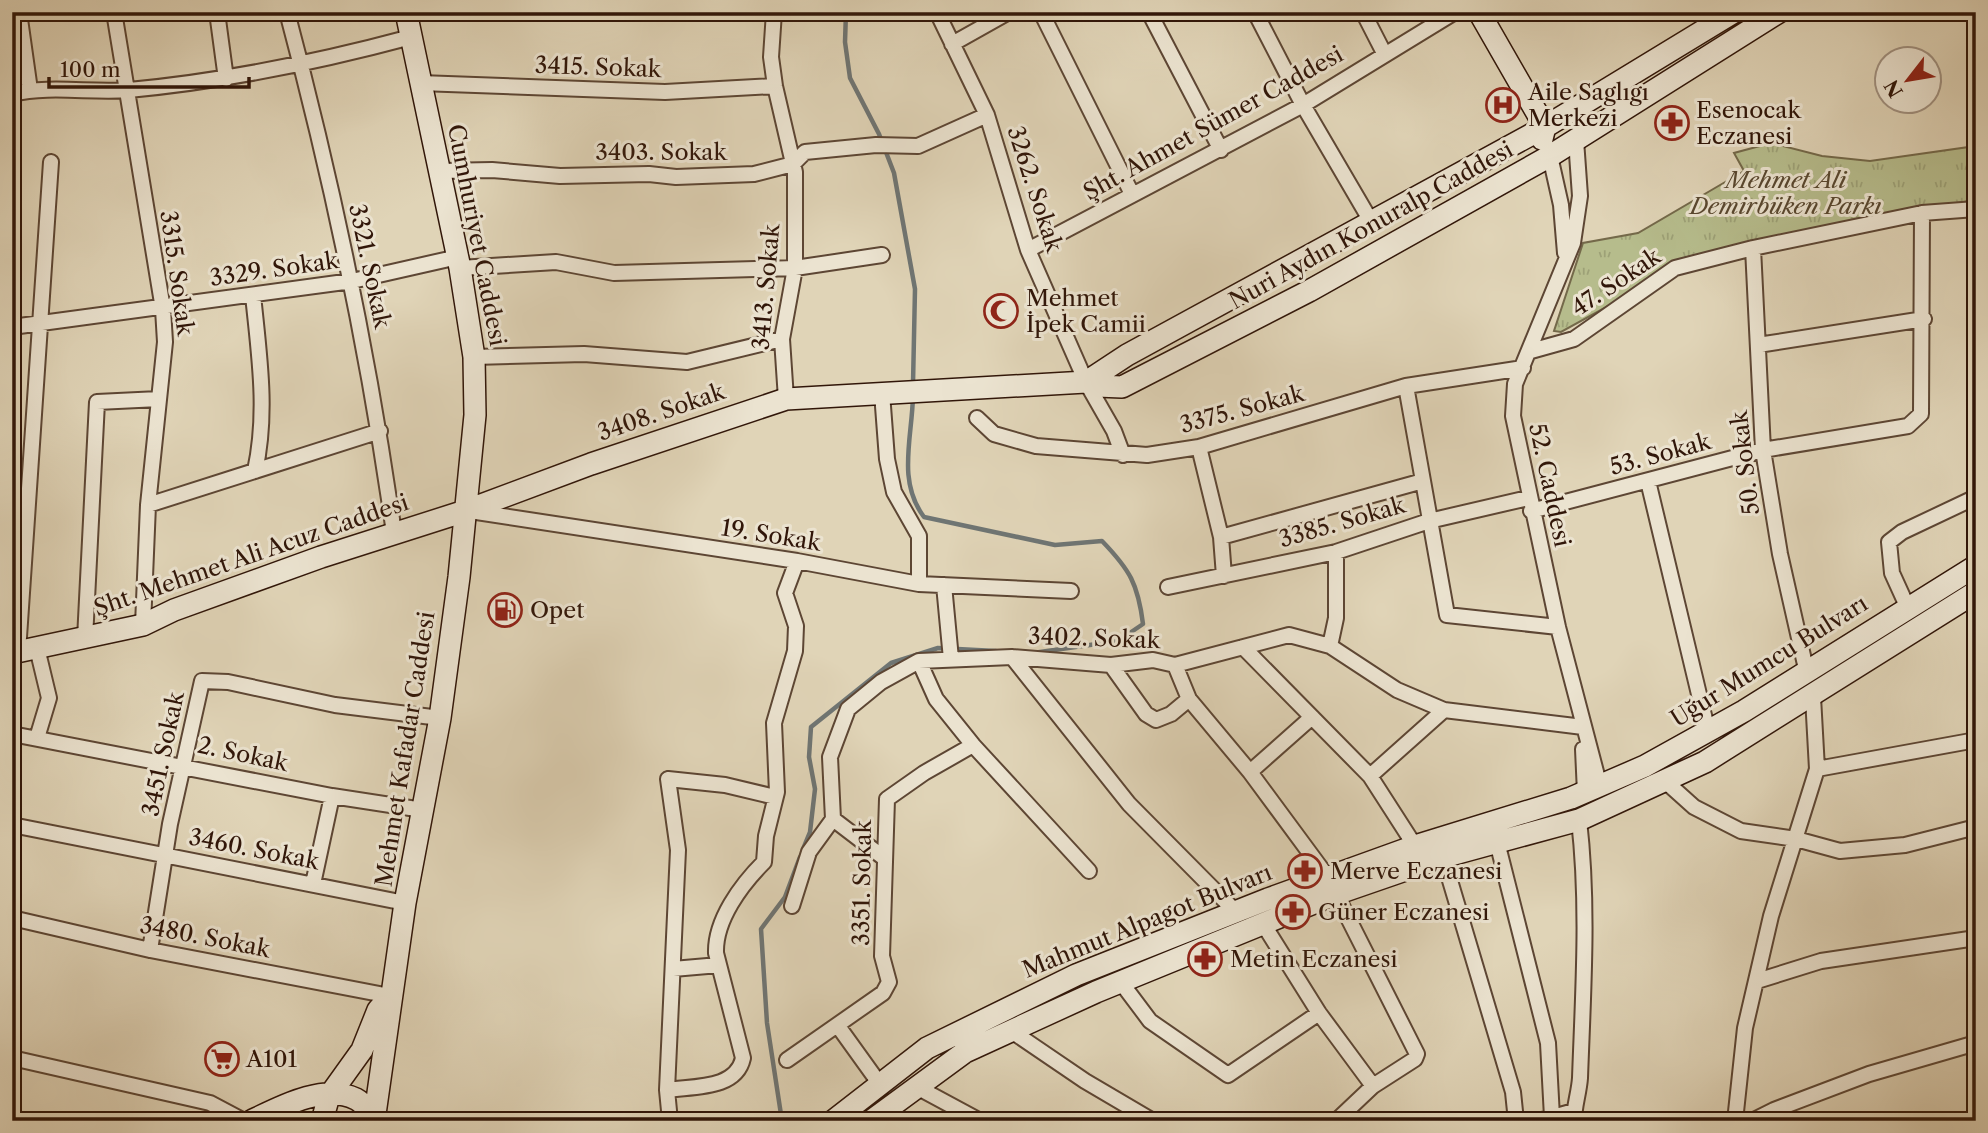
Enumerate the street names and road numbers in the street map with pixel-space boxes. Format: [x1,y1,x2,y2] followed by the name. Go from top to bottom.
[1078,40,1348,206] street label: Şht. Ahmet Sümer Caddesi
[534,51,663,83] street label: 3415. Sokak
[442,122,512,348] street label: Cumhuriyet Caddesi
[1001,122,1069,257] street label: 3262. Sokak
[1224,135,1518,315] street label: Nuri Aydın Konuralp Caddesi
[595,138,728,166] street label: 3403. Sokak
[343,201,397,332] street label: 3321. Sokak
[154,209,200,339] street label: 3315. Sokak
[747,221,786,351] street label: 3413. Sokak
[1566,241,1667,322] street label: 47. Sokak
[208,246,342,292] street label: 3329. Sokak
[594,377,730,447] street label: 3408. Sokak
[1177,379,1309,439] street label: 3375. Sokak
[1725,408,1765,517] street label: 50. Sokak
[1523,421,1577,549] street label: 52. Caddesi
[1606,427,1715,481] street label: 53. Sokak
[90,488,412,622] street label: Şht. Mehmet Ali Acuz Caddesi
[1276,490,1410,553] street label: 3385. Sokak
[719,513,824,557] street label: 19. Sokak
[1665,589,1873,733] street label: Uğur Mumcu Bulvarı
[369,609,441,889] street label: Mehmet Kafadar Caddesi
[1028,622,1162,654] street label: 3402. Sokak
[136,688,190,819] street label: 3451. Sokak
[195,731,292,778] street label: 2. Sokak
[847,818,877,946] street label: 3351. Sokak
[187,823,323,876] street label: 3460. Sokak
[1018,858,1276,984] street label: Mahmut Alpagot Bulvarı
[138,911,274,964] street label: 3480. Sokak

